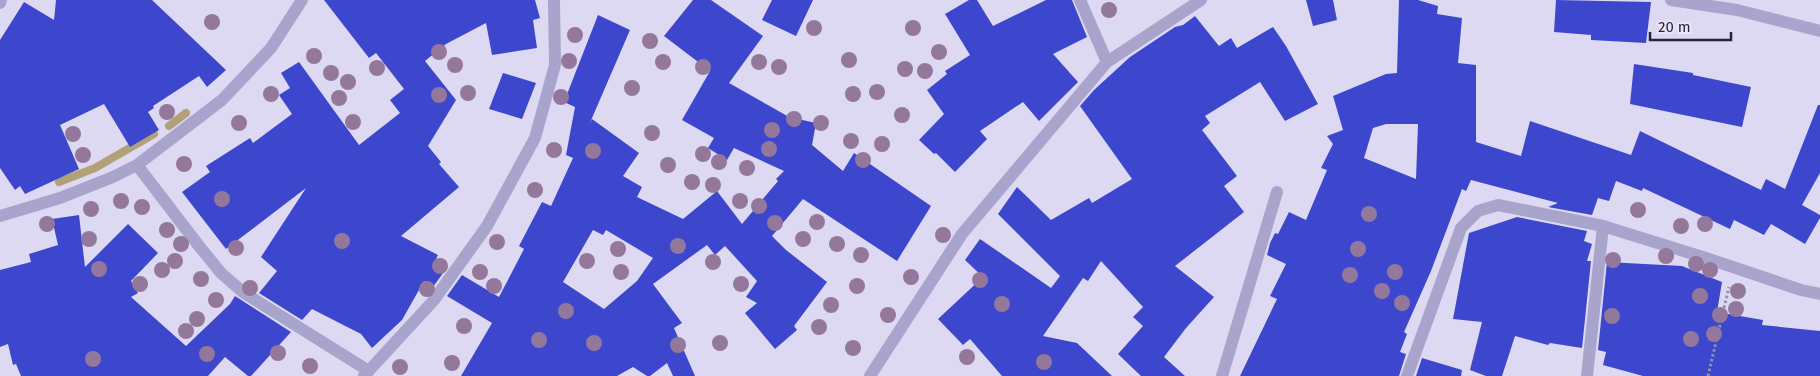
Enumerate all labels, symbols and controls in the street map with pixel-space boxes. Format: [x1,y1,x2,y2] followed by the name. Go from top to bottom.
[1650,10,1731,42] scale bar
[1658,18,1691,36] text: 20 m

